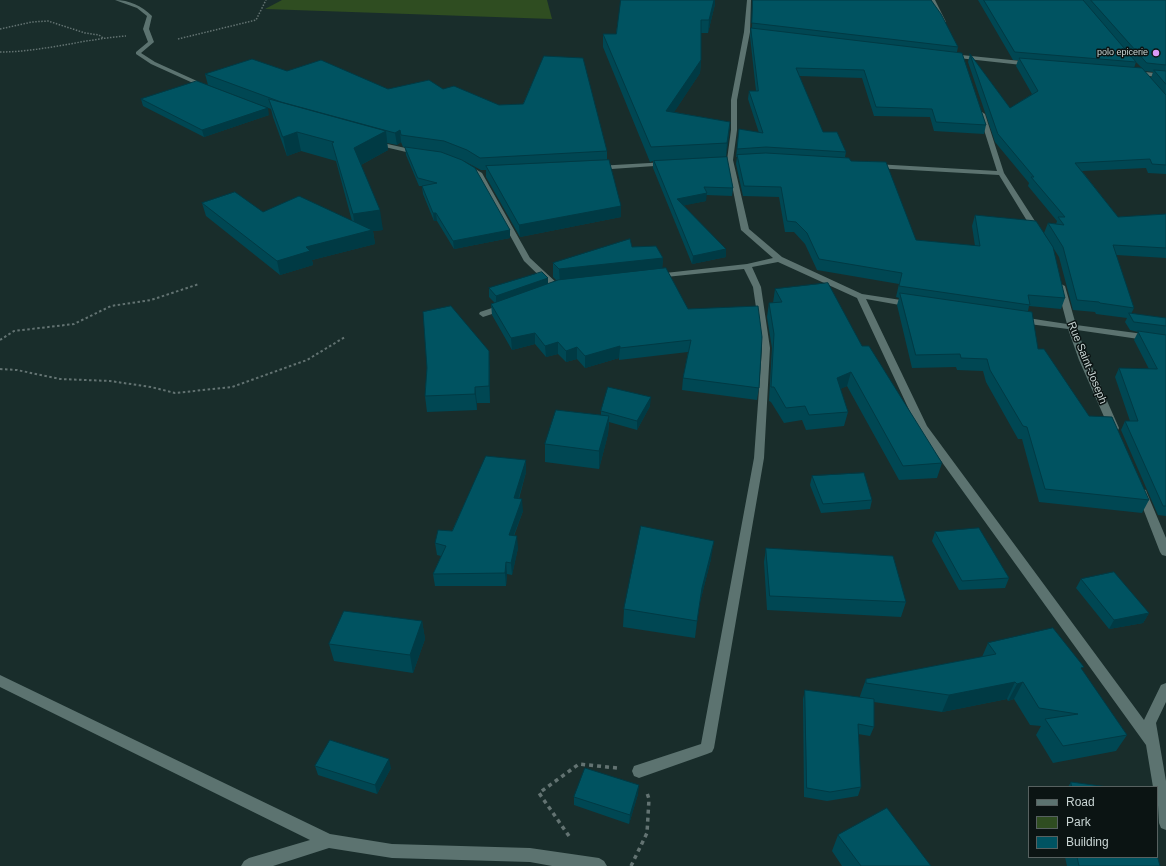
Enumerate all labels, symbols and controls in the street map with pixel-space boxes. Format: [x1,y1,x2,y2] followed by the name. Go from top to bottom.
[1097,48,1148,58] place label: polo epicerie
[1151,48,1161,58] marker: polo epicerie
[1065,320,1109,406] street label: Rue Saint-Joseph
[1028,786,1158,858] legend
[1066,795,1095,809] text: Road
[1066,815,1091,829] text: Park
[1066,835,1109,849] text: Building

